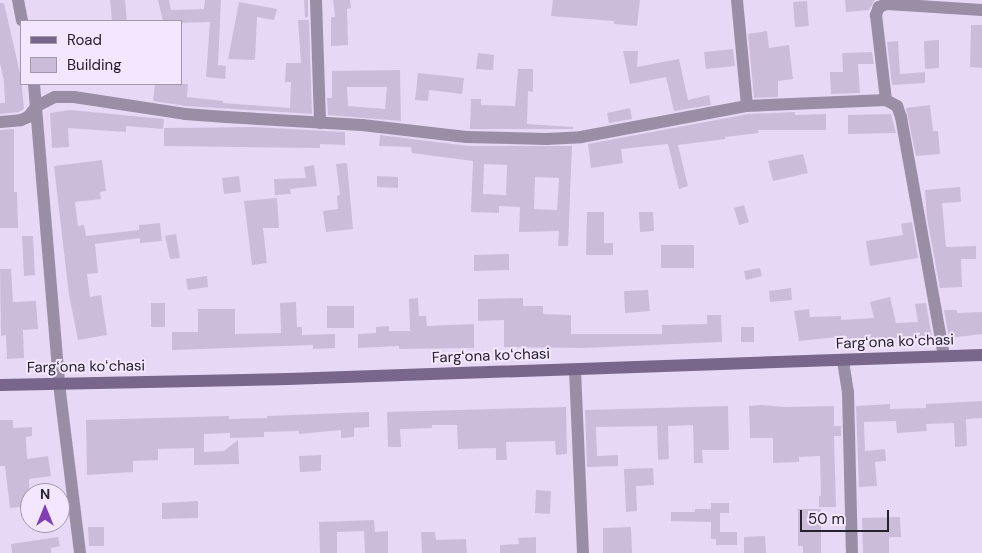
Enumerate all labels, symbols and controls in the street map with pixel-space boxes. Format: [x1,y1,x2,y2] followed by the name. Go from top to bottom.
[20,20,182,85] legend
[67,30,102,50] text: Road
[67,55,122,75] text: Building
[836,331,954,353] street label: Fargʻona koʻchasi
[432,345,550,367] street label: Fargʻona koʻchasi
[27,357,145,377] street label: Fargʻona koʻchasi
[20,483,70,533] north arrow
[40,485,50,503] text: N
[802,500,891,532] scale bar
[808,509,845,529] text: 50 m

